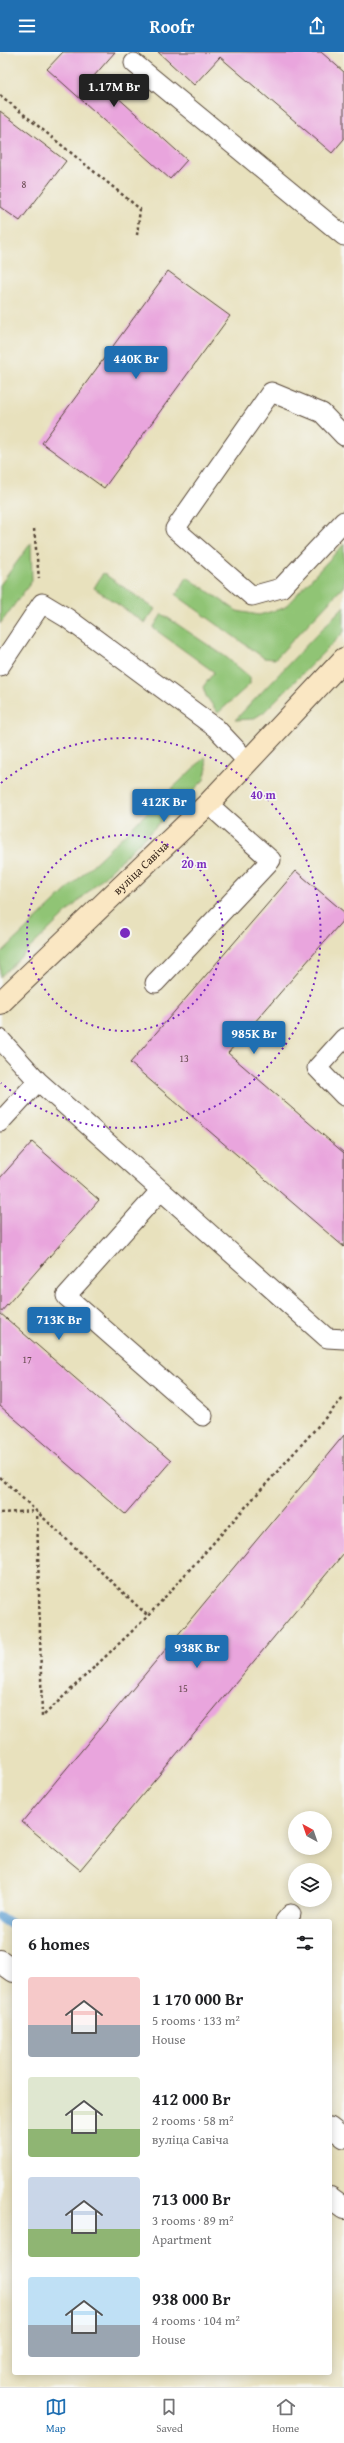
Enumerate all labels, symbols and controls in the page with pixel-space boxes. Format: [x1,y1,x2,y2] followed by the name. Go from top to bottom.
[150,13,194,40] text: Roofr
[16,15,38,37] icon: menu
[306,15,328,37] icon: share
[73,74,155,108] pin: 1.17M Br
[88,77,140,96] text: 1.17M Br
[22,177,27,192] house number: 8
[99,346,173,380] pin: 440K Br
[113,349,159,368] text: 440K Br
[250,786,276,803] text: 40 m
[127,789,201,823] pin: 412K Br
[141,792,187,811] text: 412K Br
[109,837,172,898] street label: вуліца Савіча
[181,855,207,872] text: 20 m
[118,926,132,940] centre of rings
[217,1021,291,1055] pin: 985K Br
[231,1024,277,1043] text: 985K Br
[179,1051,189,1066] house number: 13
[22,1307,96,1341] pin: 713K Br
[36,1310,82,1329] text: 713K Br
[22,1352,32,1367] house number: 17
[160,1635,234,1669] pin: 938K Br
[174,1638,220,1657] text: 938K Br
[178,1681,188,1696] house number: 15
[288,1811,332,1855] north arrow
[288,1811,332,1907] map controls
[288,1863,332,1907] button: layers
[28,1931,90,1956] text: 6 homes
[294,1932,316,1954] icon: filters
[152,1986,243,2011] text: 1 170 000 Br
[60,1993,108,2041] icon: home
[152,2011,240,2030] text: 5 rooms · 133 m²
[152,2030,186,2049] text: House
[152,2086,231,2111] text: 412 000 Br
[60,2093,108,2141] icon: home
[152,2111,234,2130] text: 2 rooms · 58 m²
[152,2130,229,2149] text: вуліца Савіча
[152,2186,231,2211] text: 713 000 Br
[60,2193,108,2241] icon: home
[152,2211,234,2230] text: 3 rooms · 89 m²
[152,2230,212,2249] text: Apartment
[152,2286,231,2311] text: 938 000 Br
[60,2293,108,2341] icon: home
[152,2311,240,2330] text: 4 rooms · 104 m²
[152,2330,186,2349] text: House
[45,2396,67,2436] tab: Map
[156,2396,183,2436] tab: Saved
[272,2396,299,2436] tab: Home

